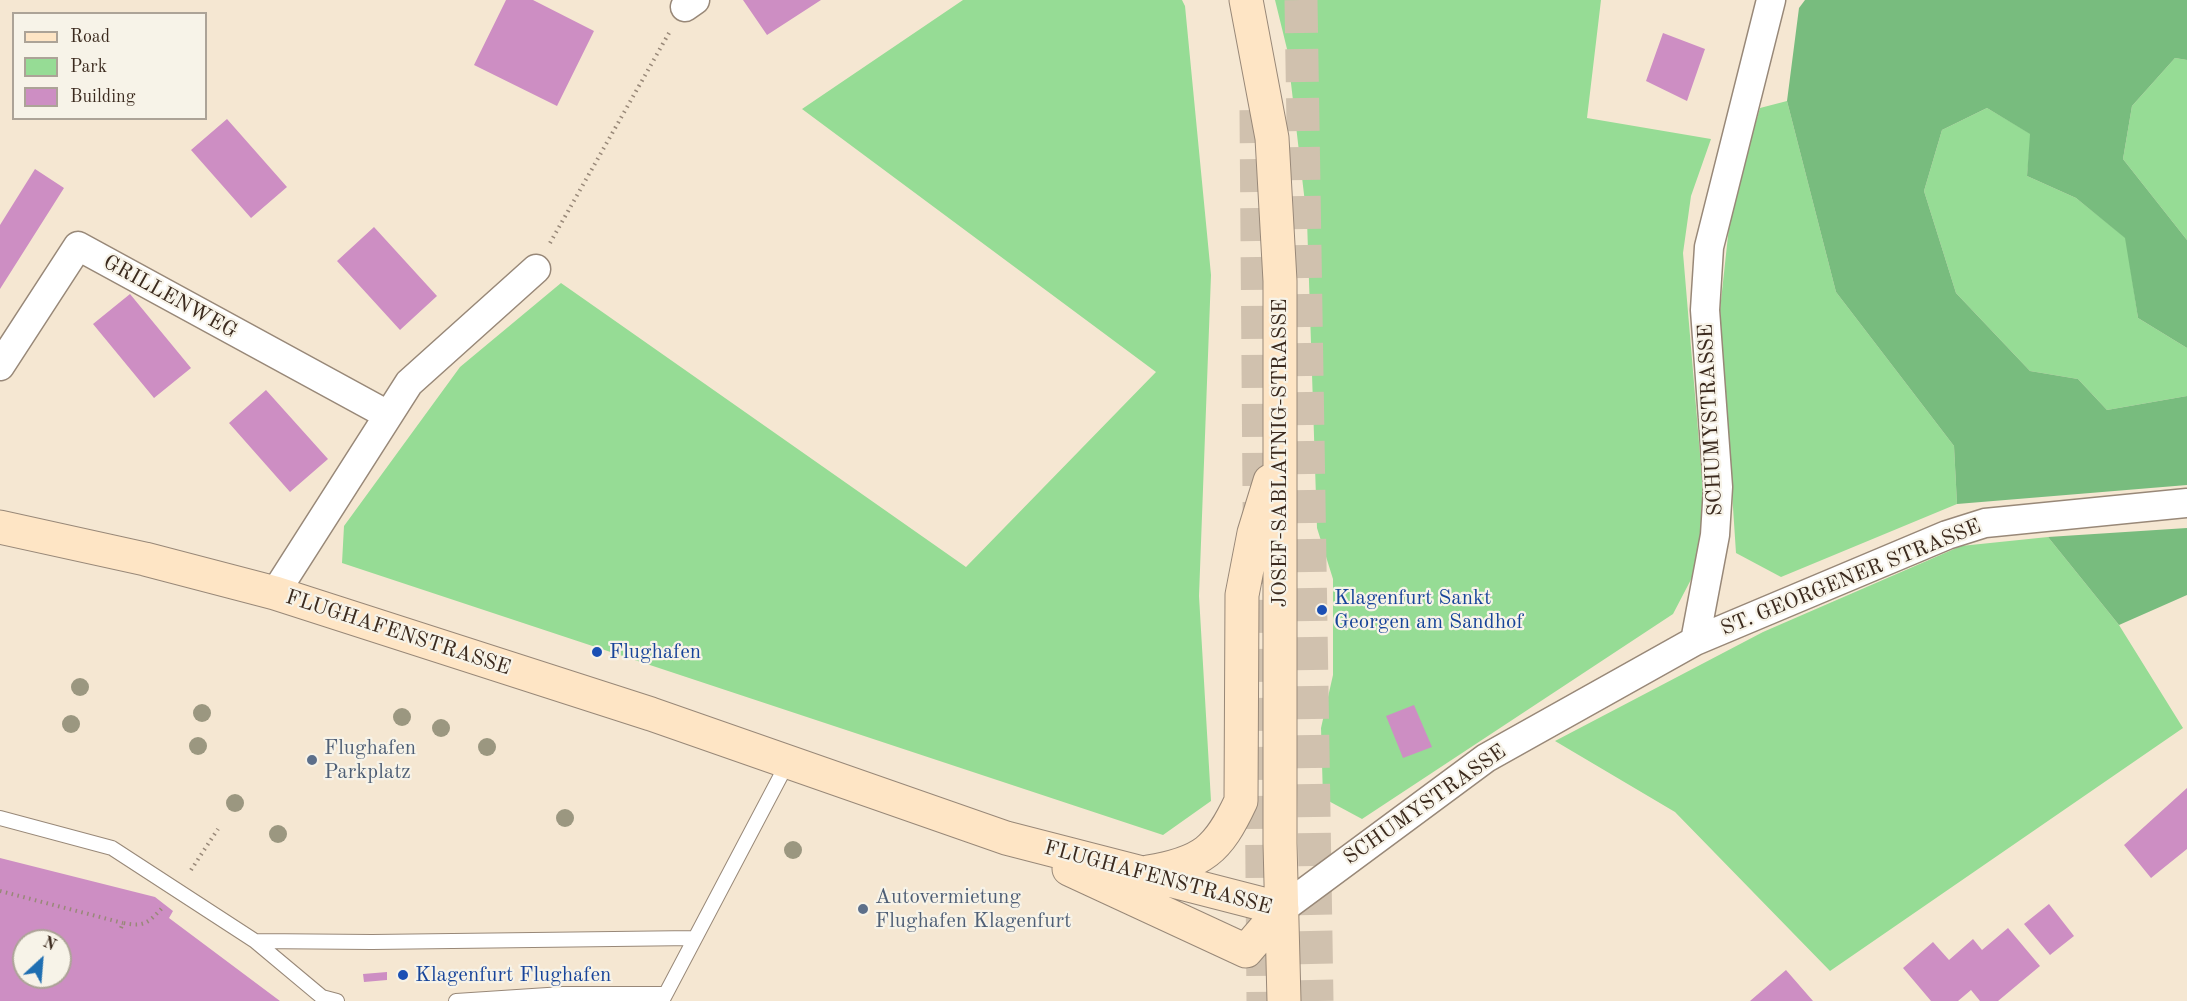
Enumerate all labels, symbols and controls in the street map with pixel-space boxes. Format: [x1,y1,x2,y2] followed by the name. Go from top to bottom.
[12,12,207,120] legend
[70,28,110,46] text: Road
[70,58,107,76] text: Park
[70,88,135,106] text: Building
[99,250,241,344] street label: GRILLENWEG
[1267,299,1293,607] street label: JOSEF-SABLATNIG-STRASSE
[1693,323,1729,517] street label: SCHUMYSTRASSE
[1717,514,1985,642] street label: ST. GEORGENER STRASSE
[282,585,514,681] street label: FLUGHAFENSTRASSE
[1334,585,1523,635] place label: Klagenfurt Sankt Georgen am Sandhof
[1315,603,1329,617] marker: Klagenfurt Sankt Georgen am Sandhof
[609,639,701,665] place label: Flughafen
[590,645,604,659] marker: Flughafen
[324,735,416,785] place label: Flughafen Parkplatz
[1339,739,1511,871] street label: SCHUMYSTRASSE
[305,753,319,767] marker: Flughafen Parkplatz
[1041,835,1275,921] street label: FLUGHAFENSTRASSE
[875,884,1071,934] place label: Autovermietung Flughafen Klagenfurt
[856,902,870,916] marker: Autovermietung Flughafen Klagenfurt
[12,929,72,989] north arrow
[40,935,58,954] text: N
[415,962,611,988] place label: Klagenfurt Flughafen
[396,968,410,982] marker: Klagenfurt Flughafen

